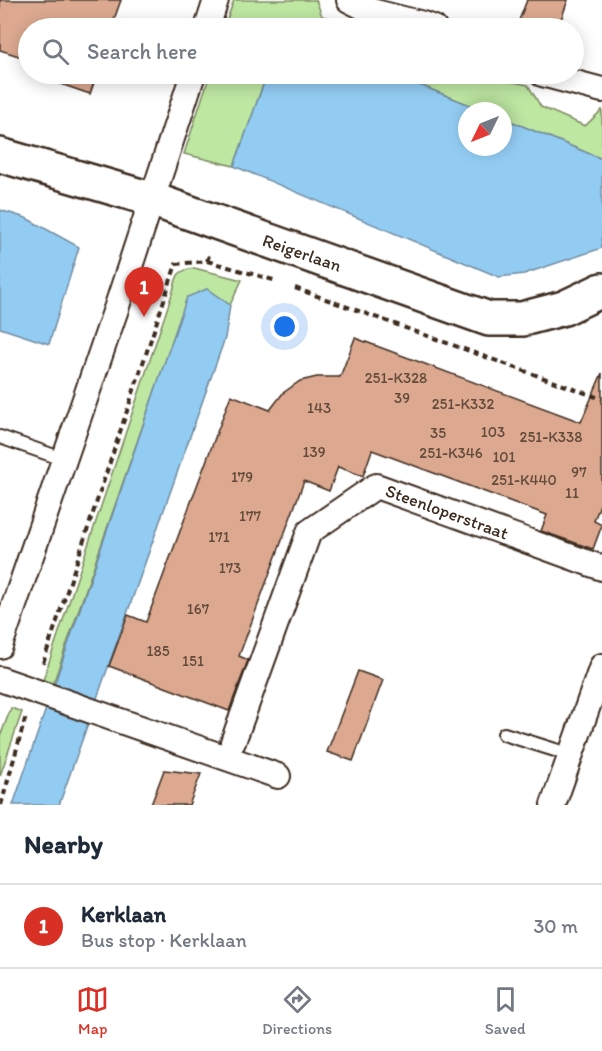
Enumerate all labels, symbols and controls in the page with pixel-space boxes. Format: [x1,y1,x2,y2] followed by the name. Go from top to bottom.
[18,18,584,84] search box
[39,35,72,68] icon: search
[87,38,197,65] text: Search here
[458,102,512,156] north arrow
[260,229,344,277] street label: Reigerlaan
[124,268,164,317] pin: 1
[270,312,299,341] your location
[365,369,427,387] house number: 251-K328
[394,389,410,407] house number: 39
[432,395,494,413] house number: 251-K332
[307,399,331,417] house number: 143
[481,423,505,441] house number: 103
[430,424,446,442] house number: 35
[520,428,582,446] house number: 251-K338
[303,443,326,461] house number: 139
[419,444,483,462] house number: 251-K346
[492,448,516,466] house number: 101
[571,463,587,481] house number: 97
[231,468,253,486] house number: 179
[491,471,557,489] house number: 251-K440
[382,480,512,545] street label: Steenloperstraat
[565,484,579,502] house number: 11
[239,507,261,525] house number: 177
[208,528,230,546] house number: 171
[219,559,241,577] house number: 173
[187,600,210,618] house number: 167
[146,642,170,660] house number: 185
[182,652,204,670] house number: 151
[24,828,103,860] text: Nearby
[81,901,166,928] text: Kerklaan
[39,914,48,938] text: 1
[533,914,578,938] text: 30 m
[81,928,247,952] text: Bus stop · Kerklaan
[76,983,109,1038] tab: Map
[262,983,332,1038] tab: Directions
[485,983,526,1038] tab: Saved

